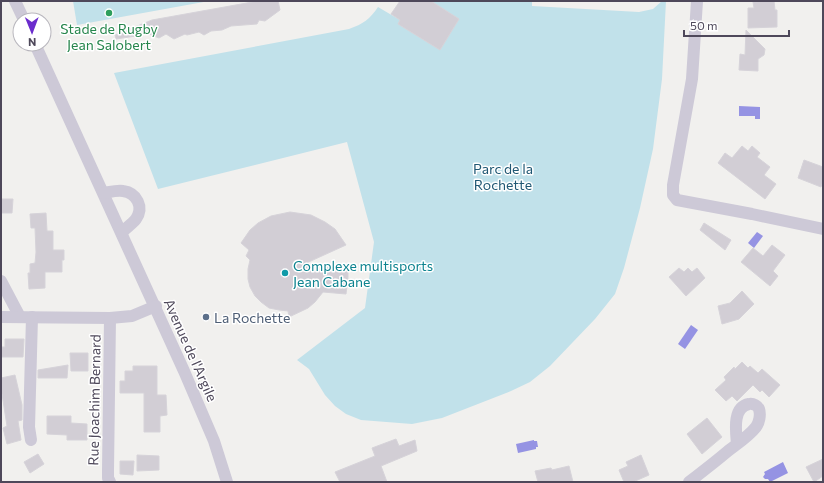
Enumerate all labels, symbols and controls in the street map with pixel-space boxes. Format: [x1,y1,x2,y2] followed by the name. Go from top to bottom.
[104,8,114,18] marker: Stade de Rugby Jean Salobert
[12,12,52,52] north arrow
[684,12,789,38] scale bar
[690,18,718,32] text: 50 m
[60,20,158,53] place label: Stade de Rugby Jean Salobert
[28,36,36,49] text: N
[473,160,533,193] park label: Parc de la Rochette
[293,257,433,290] place label: Complexe multisports Jean Cabane
[280,268,290,278] marker: Complexe multisports Jean Cabane
[161,296,221,404] street label: Avenue de l'Argile
[214,309,290,326] place label: La Rochette
[201,312,211,322] marker: La Rochette
[84,334,104,466] street label: Rue Joachim Bernard

